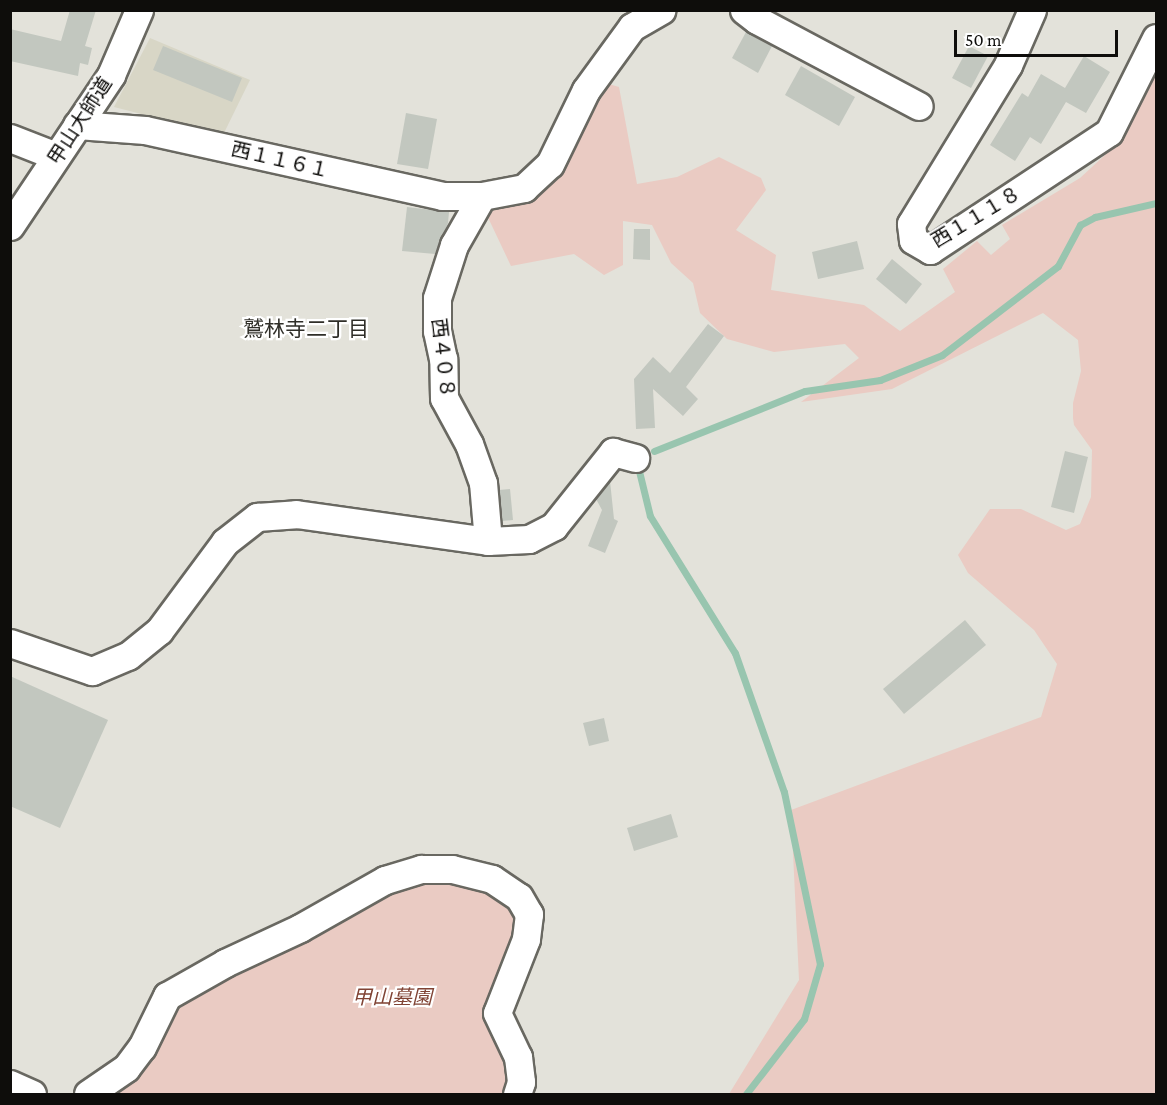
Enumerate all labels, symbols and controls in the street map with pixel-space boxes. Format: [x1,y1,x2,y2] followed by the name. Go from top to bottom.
[957,18,1120,56] scale bar
[965,30,1002,50] text: 50 m
[43,73,117,169] street label: 甲山大師道
[229,137,331,183] street label: 西１１６１
[927,181,1025,253] street label: 西１１１８
[243,316,369,342] district label: 鷲林寺二丁目
[426,317,460,399] street label: 西４０８
[352,985,432,1009] park label: 甲山墓園

